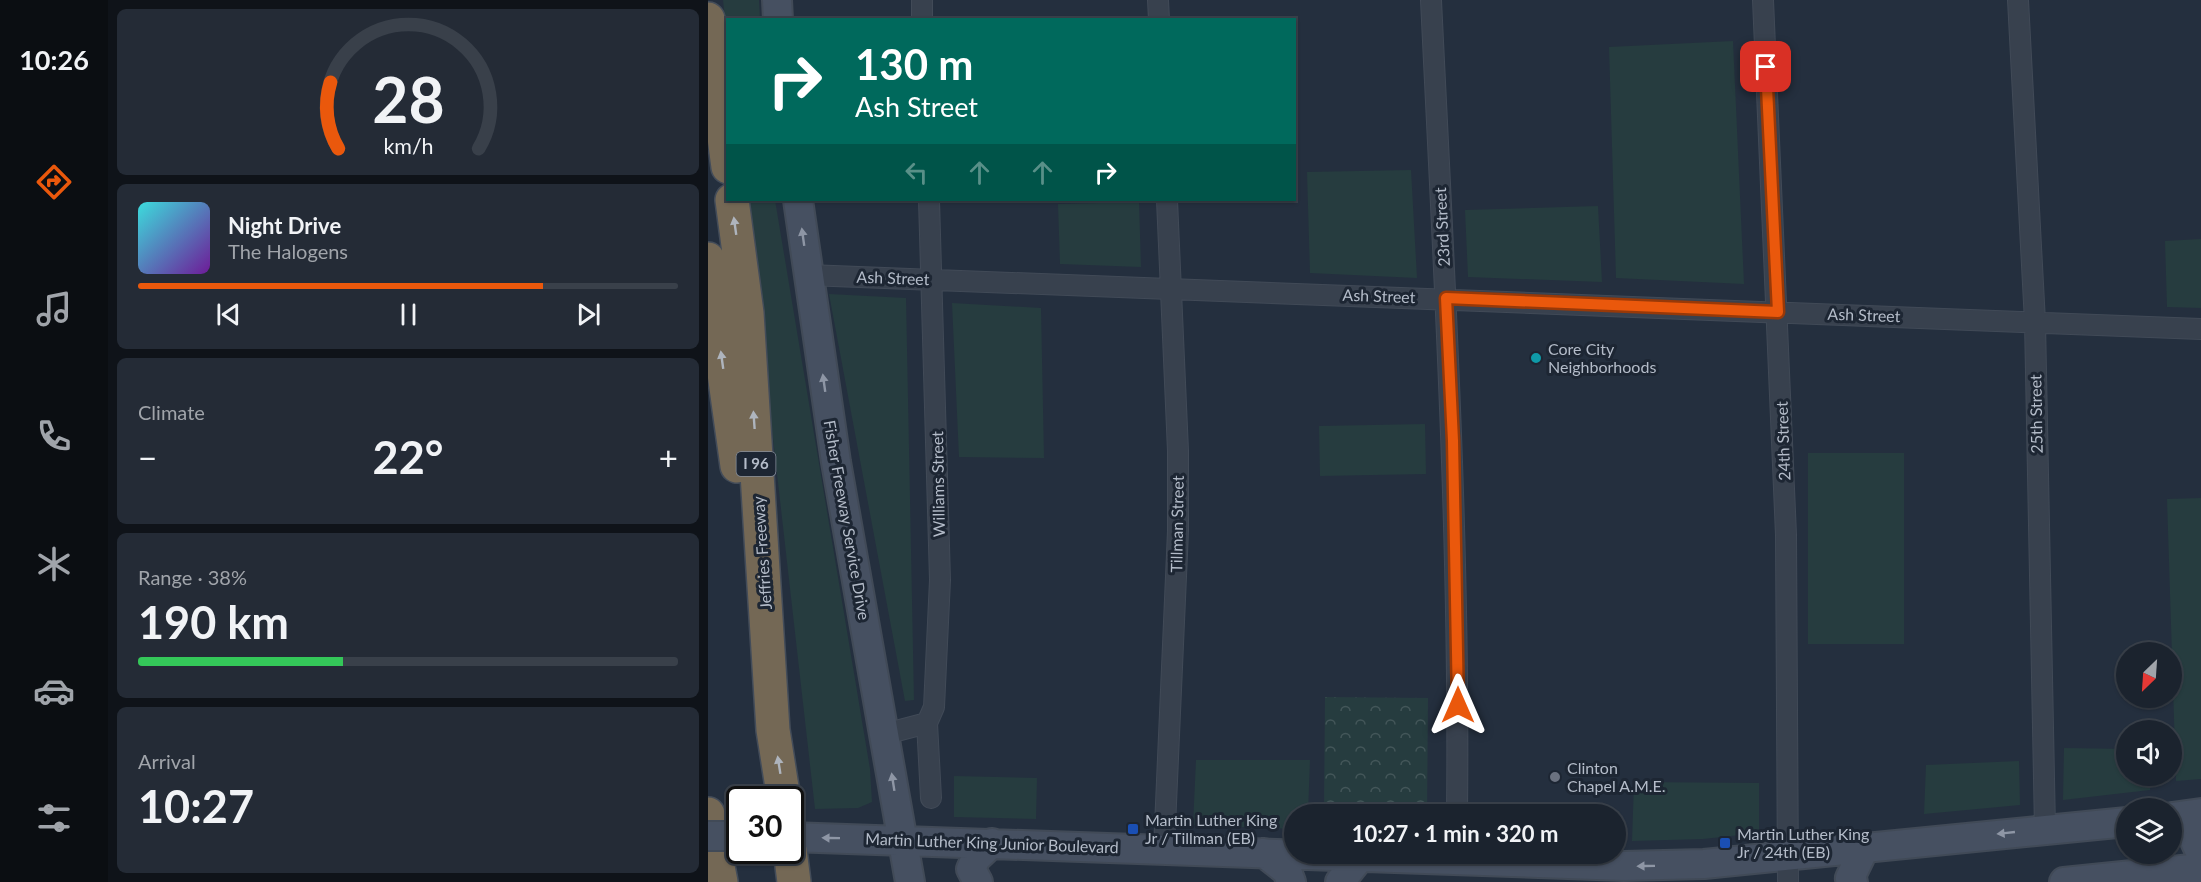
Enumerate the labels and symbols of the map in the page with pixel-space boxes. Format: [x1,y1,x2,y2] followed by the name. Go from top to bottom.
[1740,41,1791,92] pin
[1430,187,1453,267] street label: 23rd Street
[731,216,740,235] one-way arrow
[799,228,808,247] one-way arrow
[856,267,930,288] street label: Ash Street
[1342,285,1416,306] street label: Ash Street
[1827,304,1901,325] street label: Ash Street
[1548,339,1656,376] place label: Core City Neighborhoods
[717,350,727,369] one-way arrow
[1529,351,1543,365] marker: Core City Neighborhoods
[820,373,829,392] one-way arrow
[2025,374,2046,454] street label: 25th Street
[1772,401,1793,481] street label: 24th Street
[749,410,758,429] one-way arrow
[821,418,874,621] street label: Fisher Freeway Service Drive
[927,431,948,537] street label: Williams Street
[736,452,776,476] road number: I 96
[1166,475,1187,573] street label: Tillman Street
[748,495,775,610] street label: Jeffries Freeway
[2116,642,2182,708] north arrow
[1426,673,1490,737] position arrow
[774,755,783,774] one-way arrow
[1567,758,1666,795] place label: Clinton Chapel A.M.E.
[1548,770,1562,784] marker: Clinton Chapel A.M.E.
[888,772,897,791] one-way arrow
[726,786,804,864] speed limit sign: 30
[1145,810,1277,847] place label: Martin Luther King Jr / Tillman (EB)
[1126,822,1140,836] marker: Martin Luther King Jr / Tillman (EB)
[1737,824,1869,861] place label: Martin Luther King Jr / 24th (EB)
[1996,828,2015,838] one-way arrow
[865,829,1119,856] street label: Martin Luther King Junior Boulevard
[821,833,840,843] one-way arrow
[1718,836,1732,850] marker: Martin Luther King Jr / 24th (EB)
[1636,861,1655,871] one-way arrow

